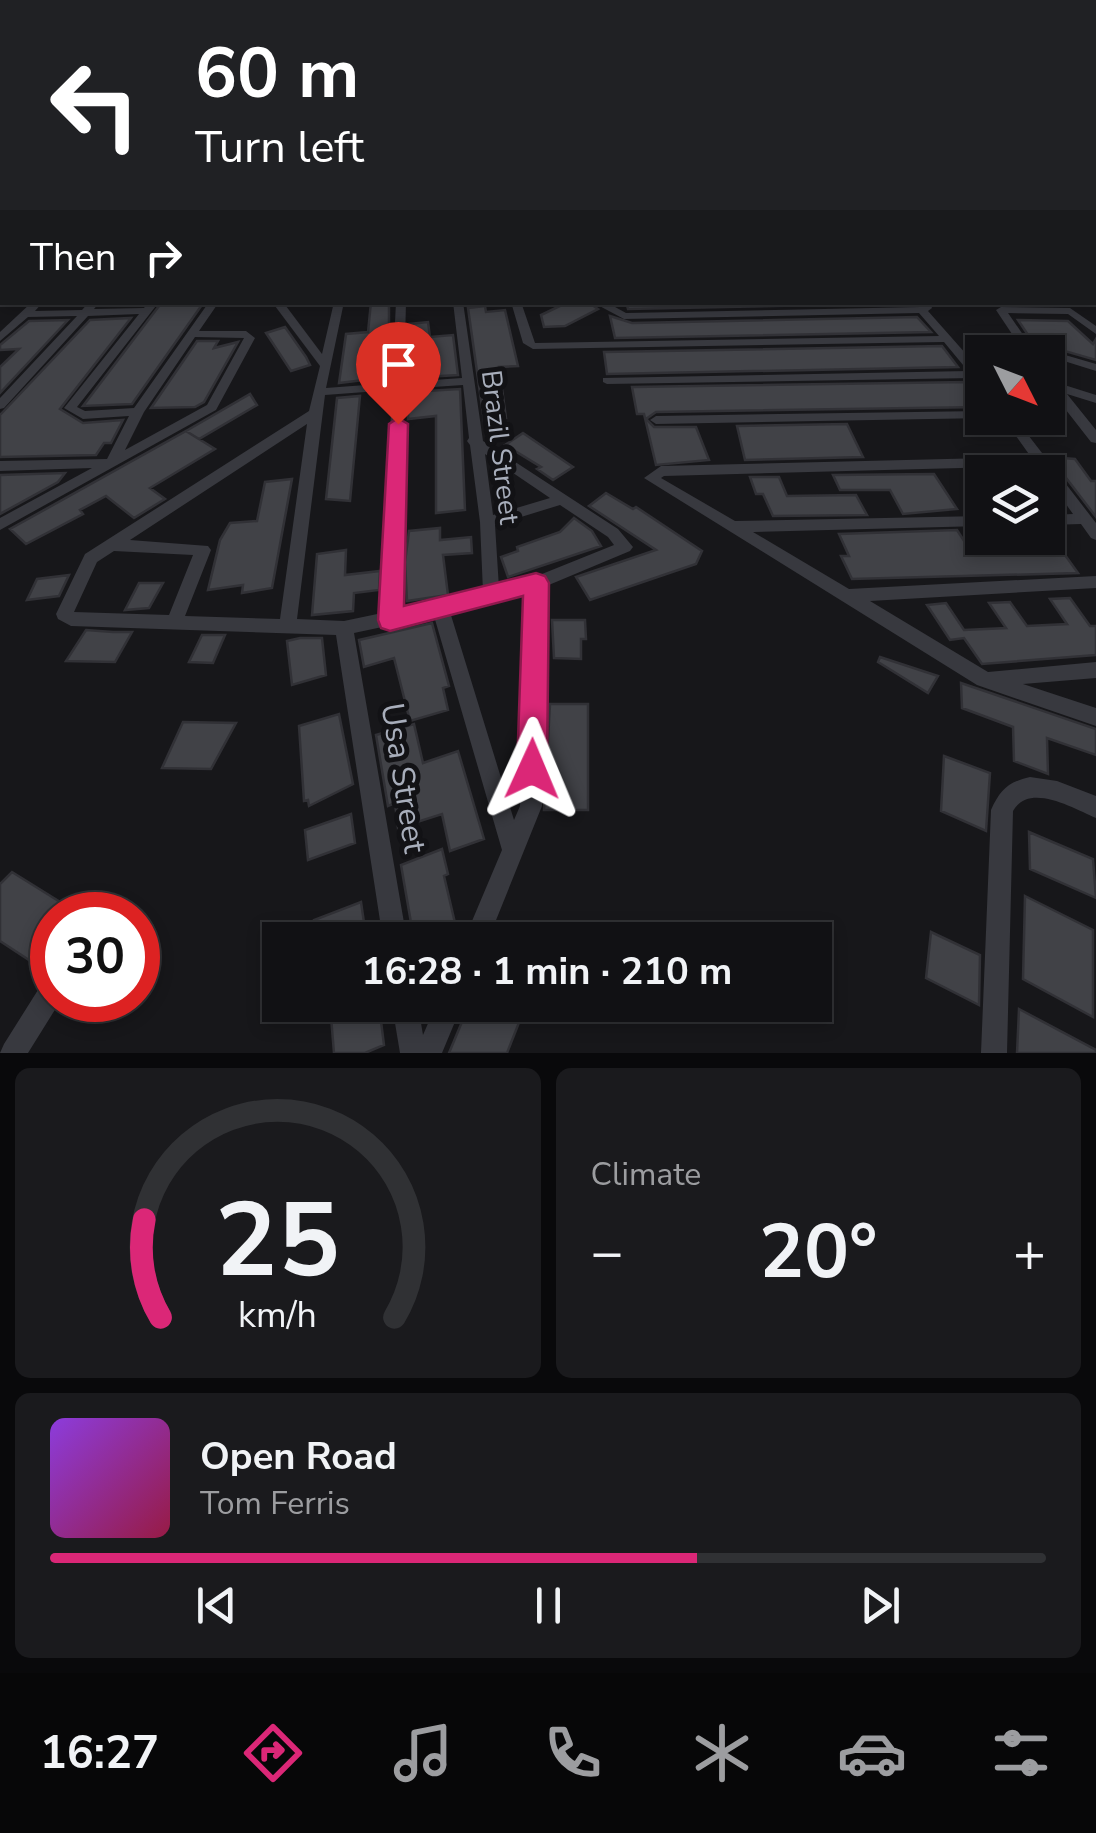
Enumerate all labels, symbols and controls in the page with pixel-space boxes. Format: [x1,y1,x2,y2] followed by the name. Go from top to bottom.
[195,26,359,122] text: 60 m
[30,40,160,170] icon: left
[195,117,364,178] text: Turn left
[136,230,191,285] icon: right
[30,232,116,283] text: Then
[356,322,441,425] pin
[965,335,1065,435] north arrow
[965,335,1065,555] map controls
[371,337,426,392] icon: arrive
[472,368,528,527] street label: Brazil Street
[965,455,1065,555] button: layers
[370,700,437,857] street label: Usa Street
[480,717,584,821] position arrow
[30,892,160,1022] speed limit sign: 30
[362,946,732,997] text: 16:28 · 1 min · 210 m
[591,1153,701,1196] text: Climate
[215,1170,340,1312] text: 25
[759,1201,877,1303] text: 20°
[591,1215,624,1290] text: −
[1013,1215,1046,1290] text: +
[238,1291,317,1340] text: km/h
[200,1431,397,1482] text: Open Road
[200,1482,350,1525] text: Tom Ferris
[189,1578,244,1633] icon: previous
[521,1578,576,1633] icon: pause
[853,1578,908,1633] icon: next
[238,1718,308,1788] icon: directions
[388,1718,458,1788] icon: music
[538,1718,608,1788] icon: phone
[687,1718,757,1788] icon: climate
[837,1718,907,1788] icon: car
[986,1718,1056,1788] icon: filters
[40,1723,159,1784] text: 16:27

